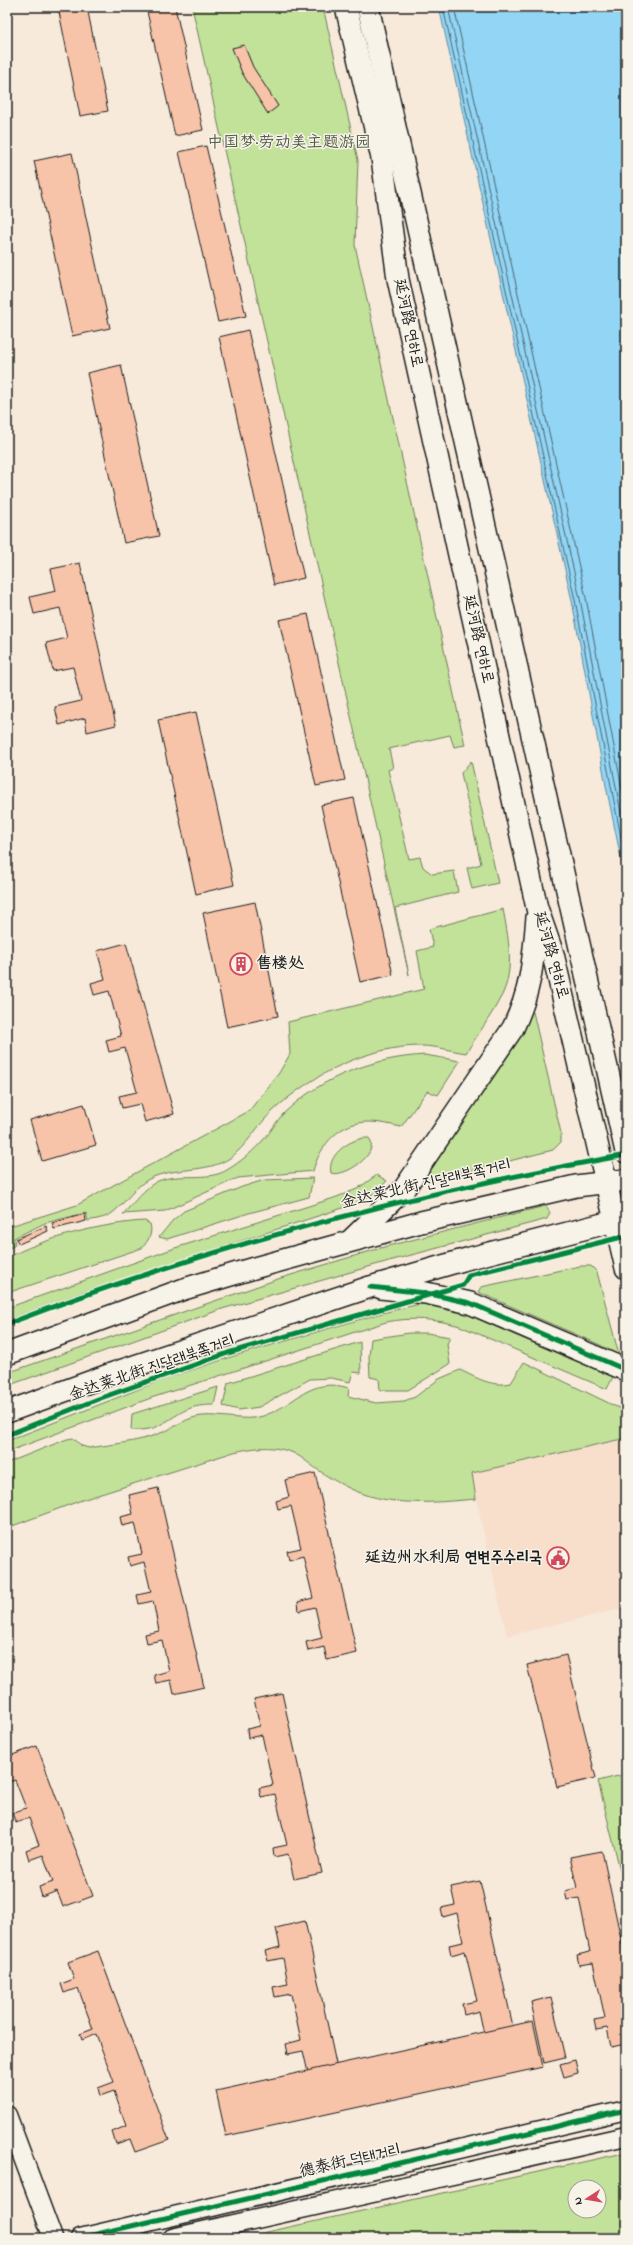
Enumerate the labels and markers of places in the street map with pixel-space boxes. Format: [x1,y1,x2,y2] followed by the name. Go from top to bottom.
[228,951,254,977] building icon: 售楼处
[256,952,305,976] place label: 售楼处
[545,1545,571,1571] public building icon: 延边州水利局 연변주수리국
[365,1546,542,1570] place label: 延边州水利局 연변주수리국

